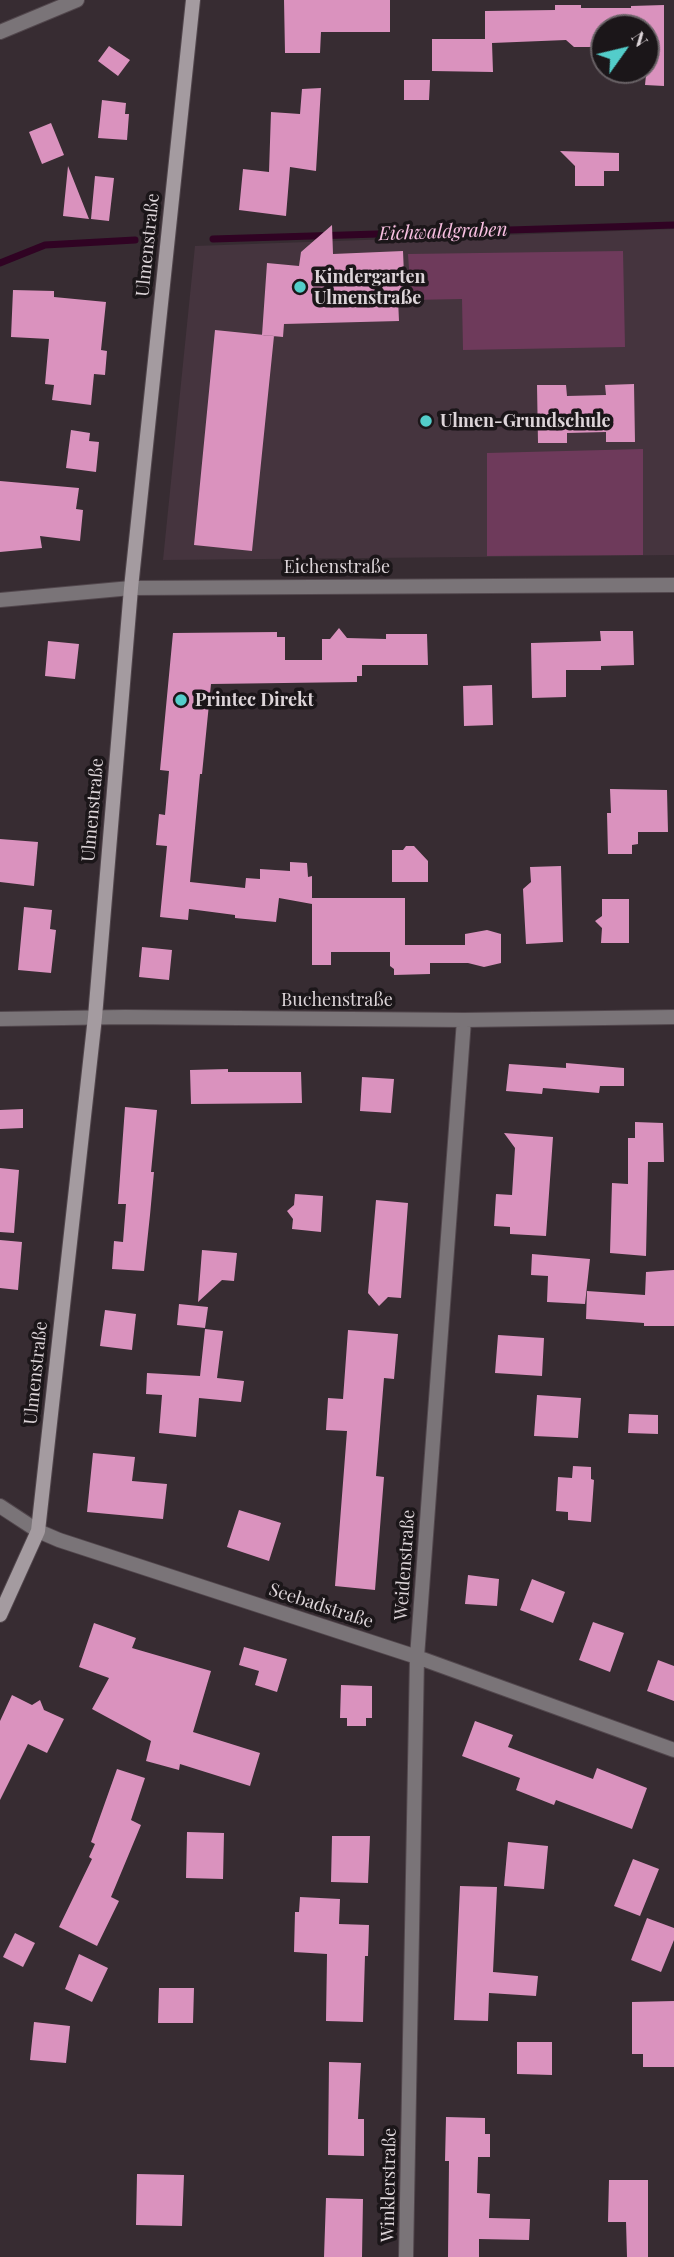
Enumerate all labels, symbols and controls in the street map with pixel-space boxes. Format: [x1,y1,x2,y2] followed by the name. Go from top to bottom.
[590,14,660,84] north arrow
[626,25,655,51] text: N
[132,192,164,298] street label: Ulmenstraße
[378,218,508,246] water label: Eichwaldgraben
[314,266,425,308] place label: Kindergarten Ulmenstraße
[292,279,308,295] marker: Kindergarten Ulmenstraße
[440,410,611,432] place label: Ulmen-Grundschule
[418,413,434,429] marker: Ulmen-Grundschule
[284,556,390,578] street label: Eichenstraße
[195,689,314,711] place label: Printec Direkt
[173,692,189,708] marker: Printec Direkt
[78,757,108,863] street label: Ulmenstraße
[281,989,393,1011] street label: Buchenstraße
[20,1320,52,1426] street label: Ulmenstraße
[390,1509,420,1621] street label: Weidenstraße
[266,1579,376,1633] street label: Seebadstraße
[377,2128,401,2242] street label: Winklerstraße

